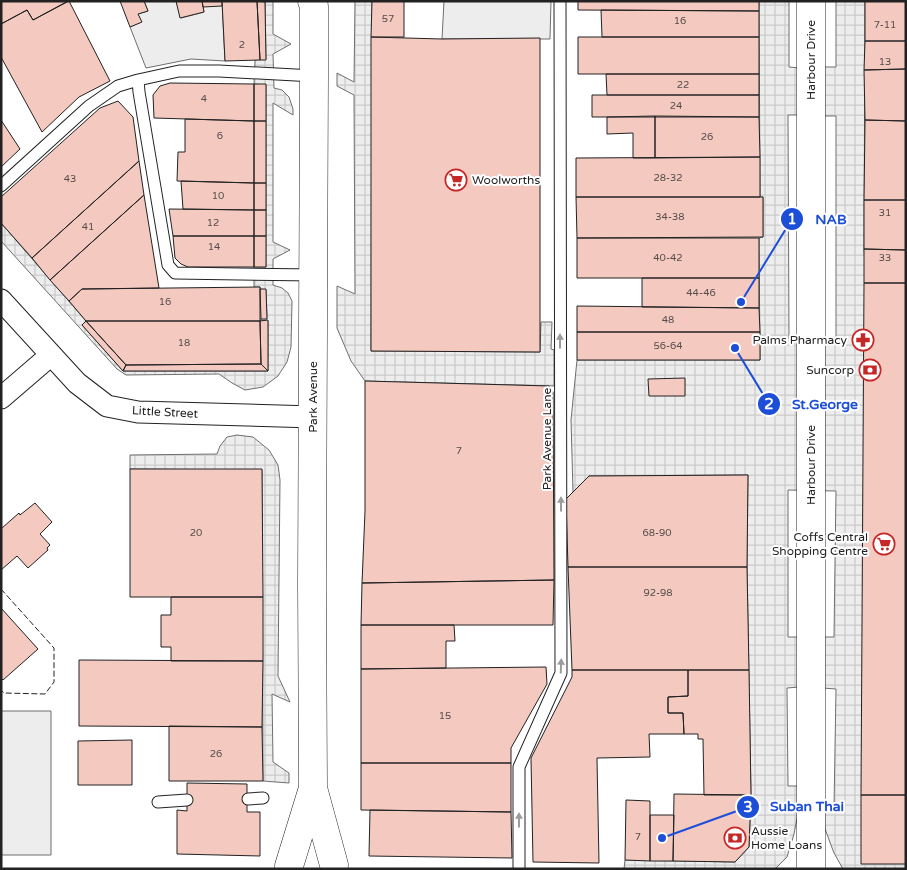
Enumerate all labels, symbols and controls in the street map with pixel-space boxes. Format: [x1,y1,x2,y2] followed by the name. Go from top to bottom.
[382,13,394,25] house number: 57
[674,15,686,27] house number: 16
[874,19,896,31] house number: 7-11
[804,20,818,100] street label: Harbour Drive
[239,39,245,51] house number: 2
[879,56,891,68] house number: 13
[677,79,689,91] house number: 22
[201,93,207,105] house number: 4
[670,100,682,112] house number: 24
[217,130,223,142] house number: 6
[701,131,713,143] house number: 26
[444,168,468,192] supermarket icon: Woolworths
[653,172,683,184] house number: 28-32
[64,173,76,185] house number: 43
[472,173,540,187] place label: Woolworths
[212,190,224,202] house number: 10
[780,204,856,233] callout: NAB
[879,207,891,219] house number: 31
[787,210,797,228] text: 1
[655,211,685,223] house number: 34-38
[815,211,847,228] text: NAB
[207,217,219,229] house number: 12
[82,221,94,233] house number: 41
[208,241,220,253] house number: 14
[653,252,683,264] house number: 40-42
[879,252,891,264] house number: 33
[686,287,716,299] house number: 44-46
[159,296,171,308] house number: 16
[662,314,674,326] house number: 48
[851,328,875,352] pharmacy icon: Palms Pharmacy
[556,333,564,349] one-way arrow
[752,333,848,347] place label: Palms Pharmacy
[178,337,190,349] house number: 18
[653,340,683,352] house number: 56-64
[858,358,882,382] bank icon: Suncorp
[306,361,320,433] street label: Park Avenue
[806,363,854,377] place label: Suncorp
[540,388,554,490] street label: Park Avenue Lane
[757,389,868,418] callout: St.George
[764,395,774,413] text: 2
[792,396,858,413] text: St.George
[132,403,199,421] street label: Little Street
[804,425,818,505] street label: Harbour Drive
[456,445,462,457] house number: 7
[557,496,565,512] one-way arrow
[190,527,202,539] house number: 20
[642,527,672,539] house number: 68-90
[772,530,868,558] place label: Coffs Central Shopping Centre
[872,532,896,556] supermarket icon: Coffs Central Shopping Centre
[643,587,673,599] house number: 92-98
[557,658,565,674] one-way arrow
[439,710,451,722] house number: 15
[210,748,222,760] house number: 26
[735,792,854,821] callout: Suban Thai
[743,798,753,816] text: 3
[770,798,844,815] text: Suban Thai
[515,812,523,828] one-way arrow
[751,824,822,852] place label: Aussie Home Loans
[723,826,747,850] bank icon: Aussie Home Loans
[635,831,641,843] house number: 7

